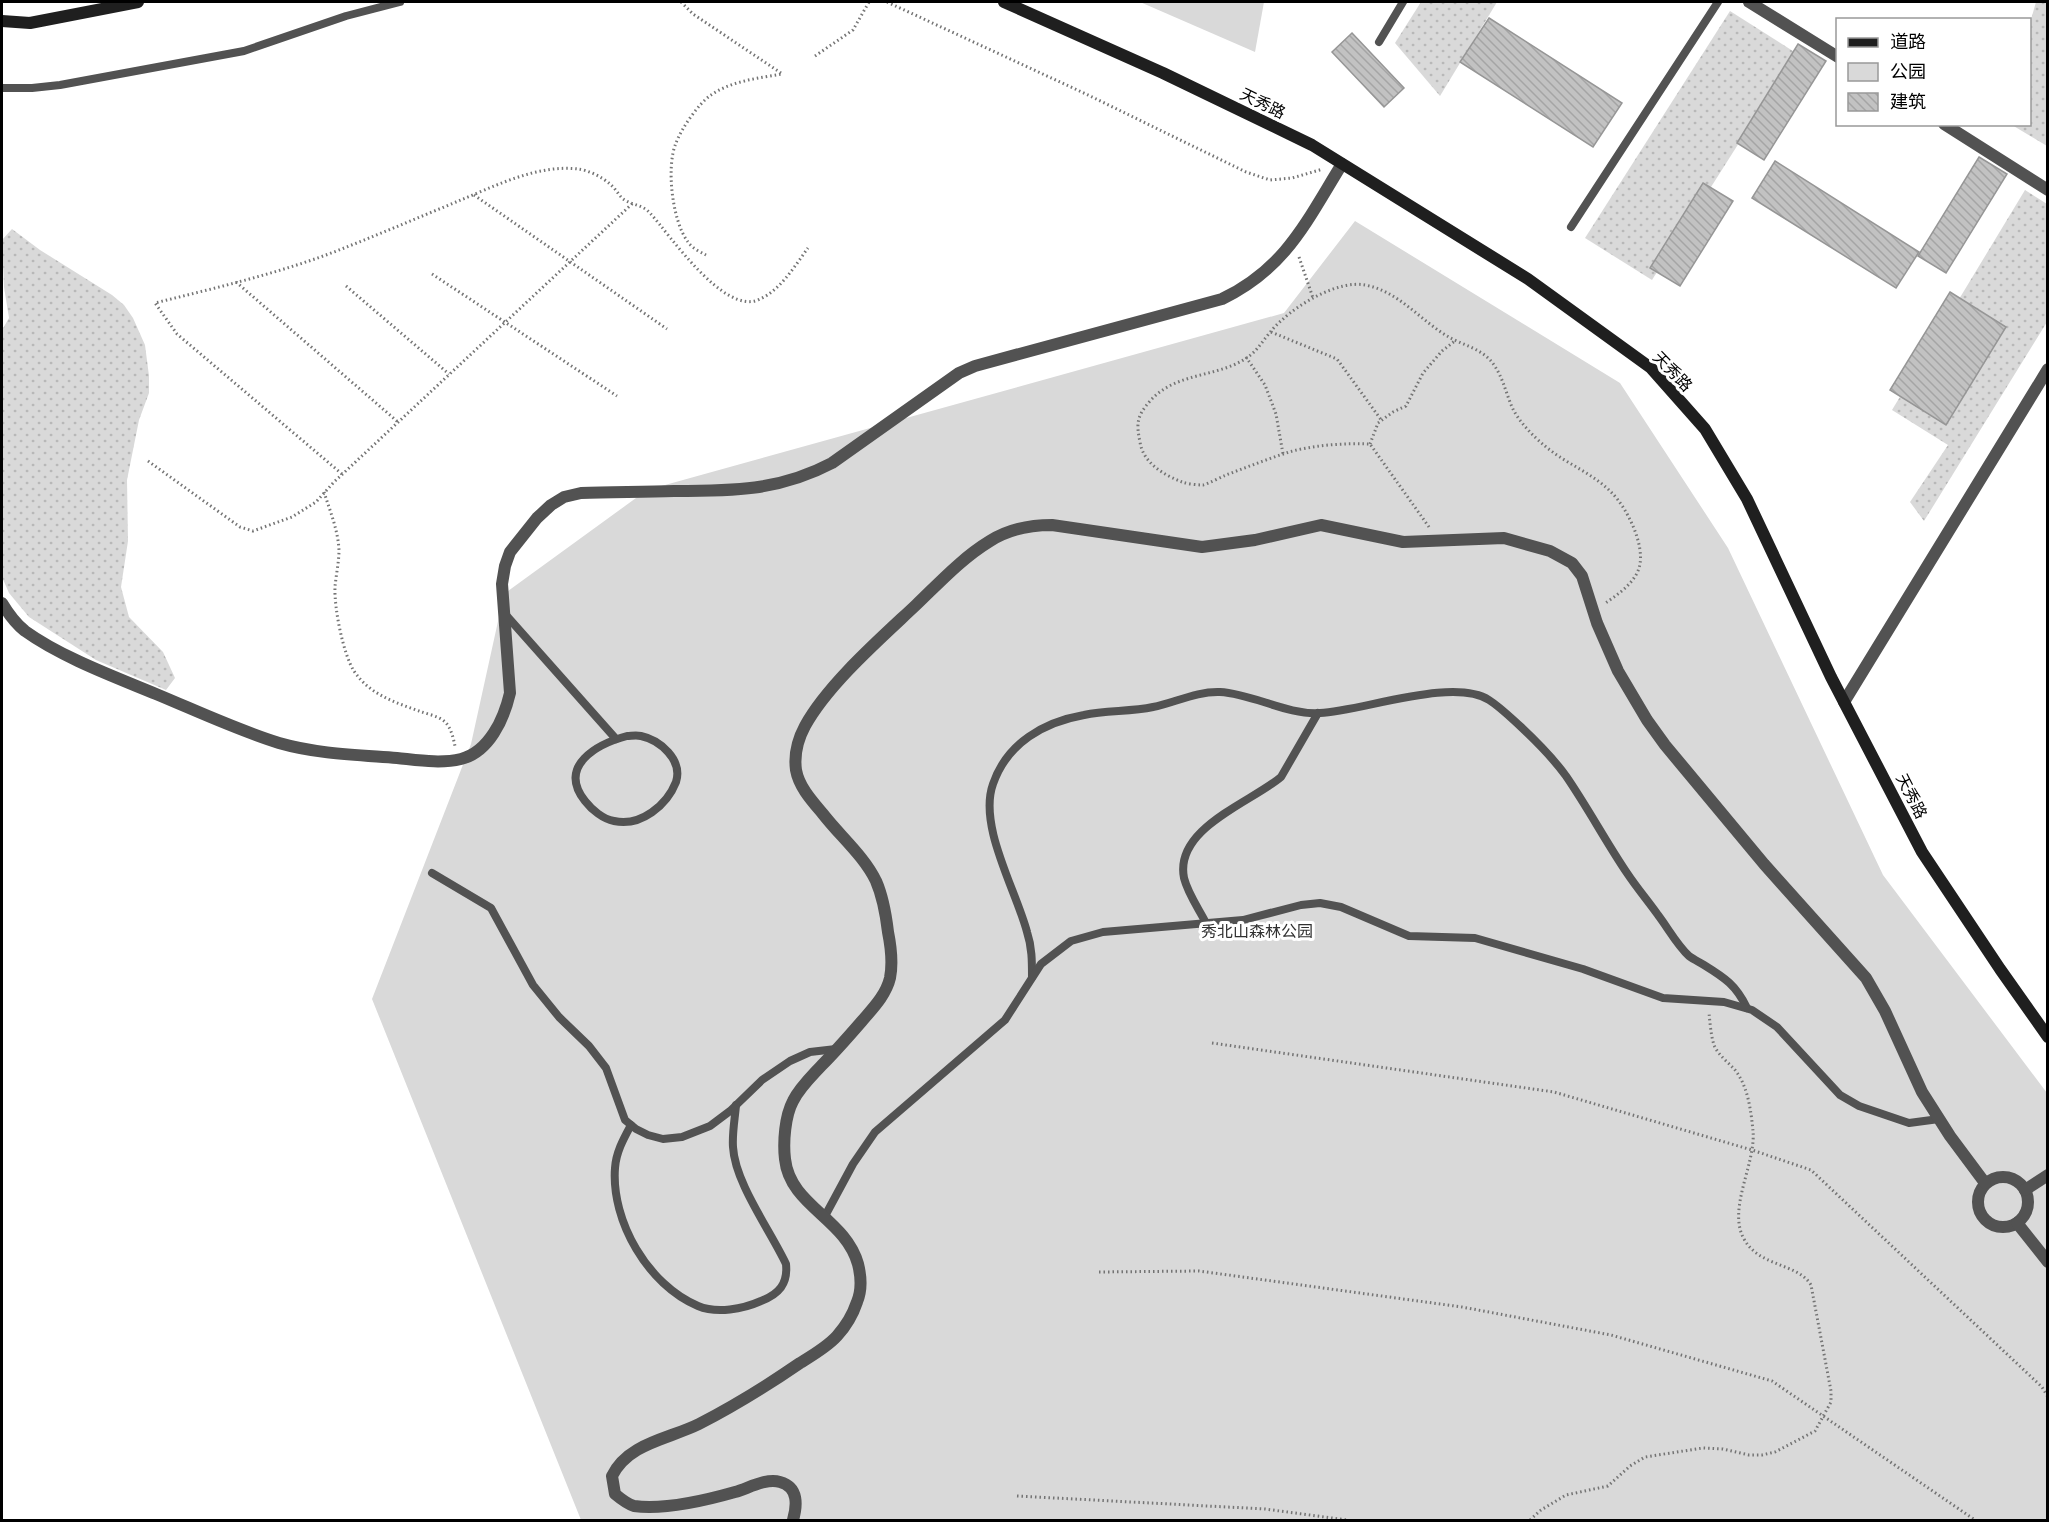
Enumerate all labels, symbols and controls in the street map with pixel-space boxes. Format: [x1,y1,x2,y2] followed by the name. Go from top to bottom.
[1836,18,2031,126] legend
[1890,30,1926,52] text: 道路
[1890,60,1926,82] text: 公园
[1237,83,1289,123] street label: 天秀路
[1890,90,1926,112] text: 建筑
[1649,347,1697,395] street label: 天秀路
[1892,770,1932,822] street label: 天秀路
[1201,921,1313,941] park label: 秀北山森林公园

